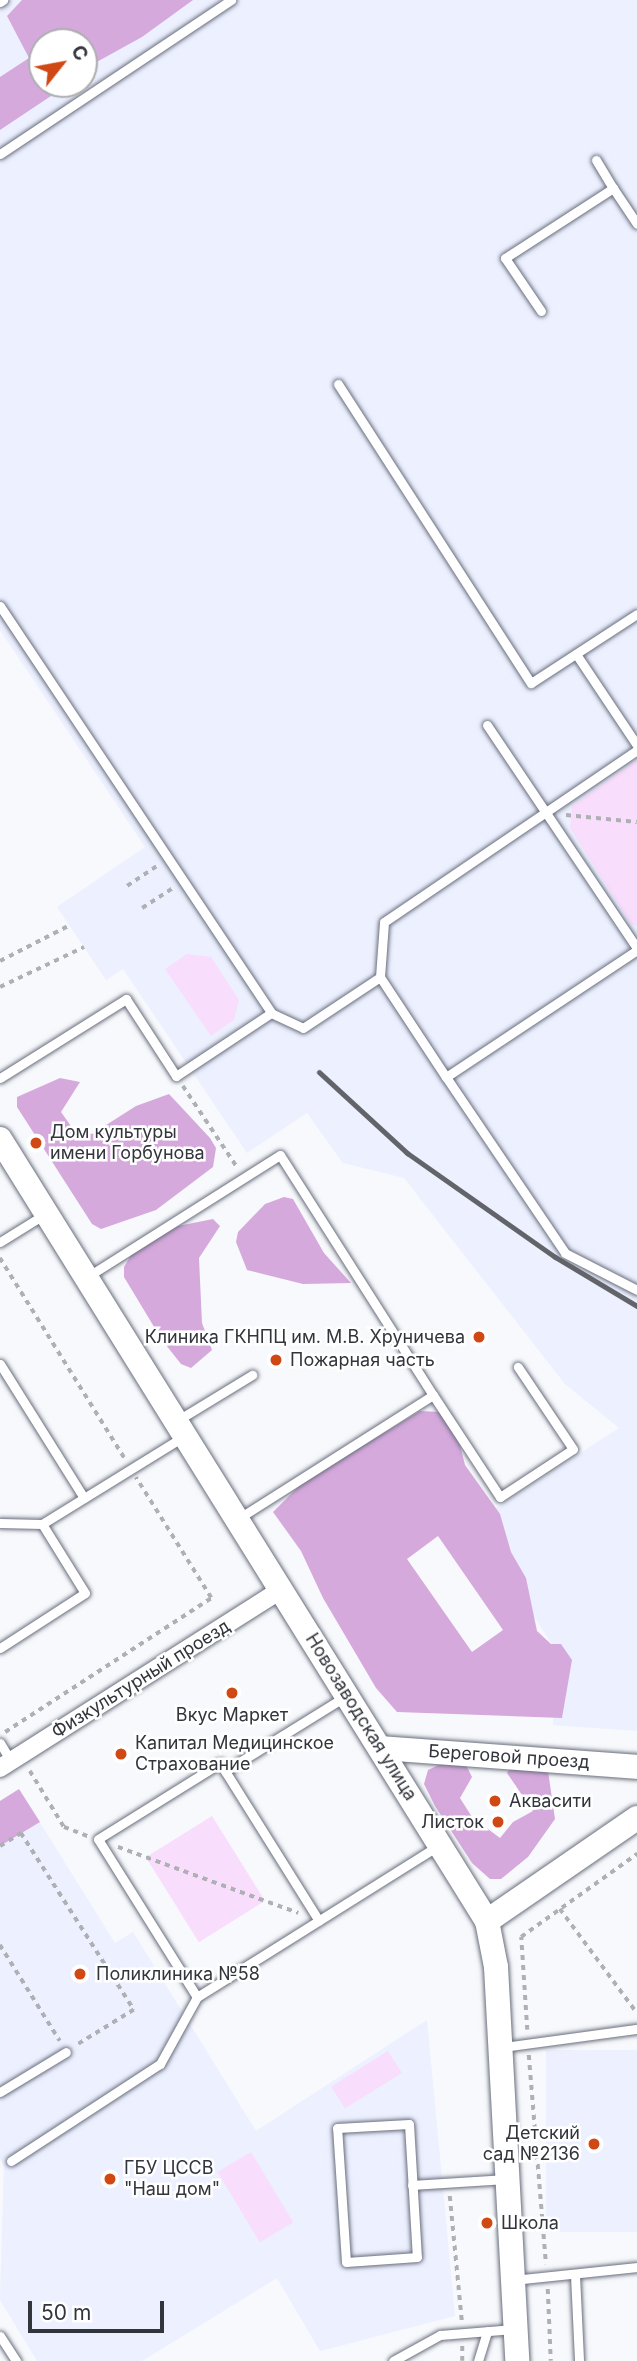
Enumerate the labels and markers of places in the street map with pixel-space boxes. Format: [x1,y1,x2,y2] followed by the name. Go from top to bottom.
[50,1122,205,1164] place label: Дом культуры имени Горбунова
[28,1135,44,1151] marker: Дом культуры имени Горбунова
[145,1326,465,1348] place label: Клиника ГКНПЦ им. М.В. Хруничева
[471,1329,487,1345] marker: Клиника ГКНПЦ им. М.В. Хруничева
[290,1349,435,1371] place label: Пожарная часть
[268,1352,284,1368] marker: Пожарная часть
[224,1685,240,1701] marker: Вкус Маркет
[176,1704,288,1726] place label: Вкус Маркет
[135,1733,334,1776] place label: Капитал Медицинское Страхование
[113,1746,129,1762] marker: Капитал Медицинское Страхование
[509,1790,592,1812] place label: Аквасити
[487,1793,503,1809] marker: Аквасити
[421,1811,484,1833] place label: Листок
[490,1814,506,1830] marker: Листок
[96,1963,260,1985] place label: Поликлиника №58
[70,1964,90,1984] marker: Поликлиника №58
[483,2123,580,2166] place label: Детский сад №2136
[586,2136,602,2152] marker: Детский сад №2136
[124,2158,220,2200] place label: ГБУ ЦССВ "Наш дом"
[102,2171,118,2187] marker: ГБУ ЦССВ "Наш дом"
[501,2212,559,2234] place label: Школа
[479,2215,495,2231] marker: Школа

